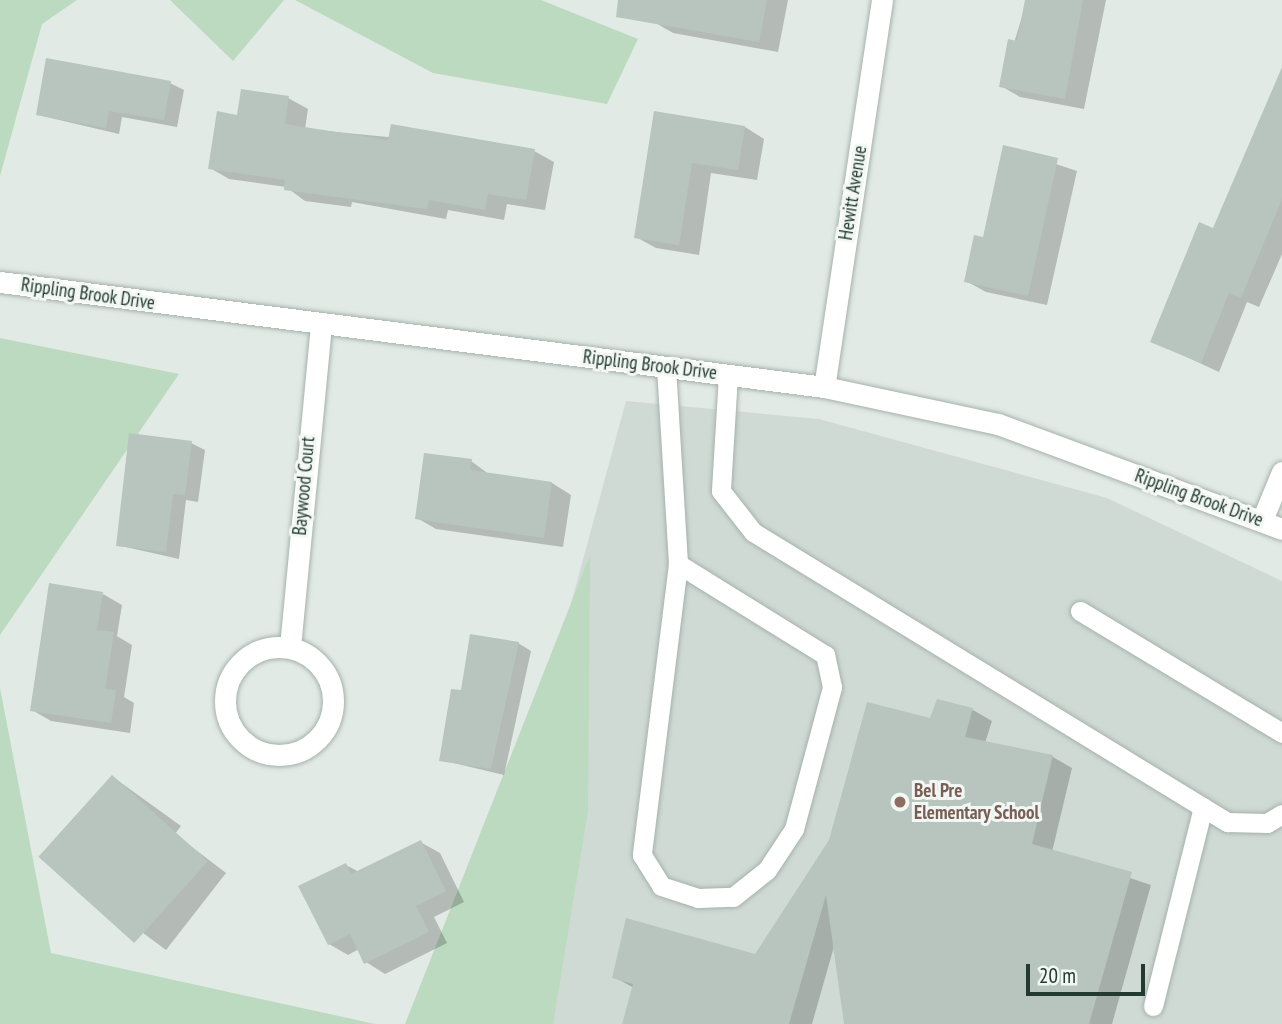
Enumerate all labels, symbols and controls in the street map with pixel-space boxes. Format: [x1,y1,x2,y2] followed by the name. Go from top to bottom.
[834,144,872,242] street label: Hewitt Avenue
[19,273,157,315] street label: Rippling Brook Drive
[581,345,719,385] street label: Rippling Brook Drive
[288,436,320,536] street label: Baywood Court
[1131,464,1267,532] street label: Rippling Brook Drive
[914,780,1040,824] place label: Bel Pre Elementary School
[892,794,908,810] marker: Bel Pre Elementary School
[1030,950,1149,994] scale bar
[1039,962,1076,989] text: 20 m

